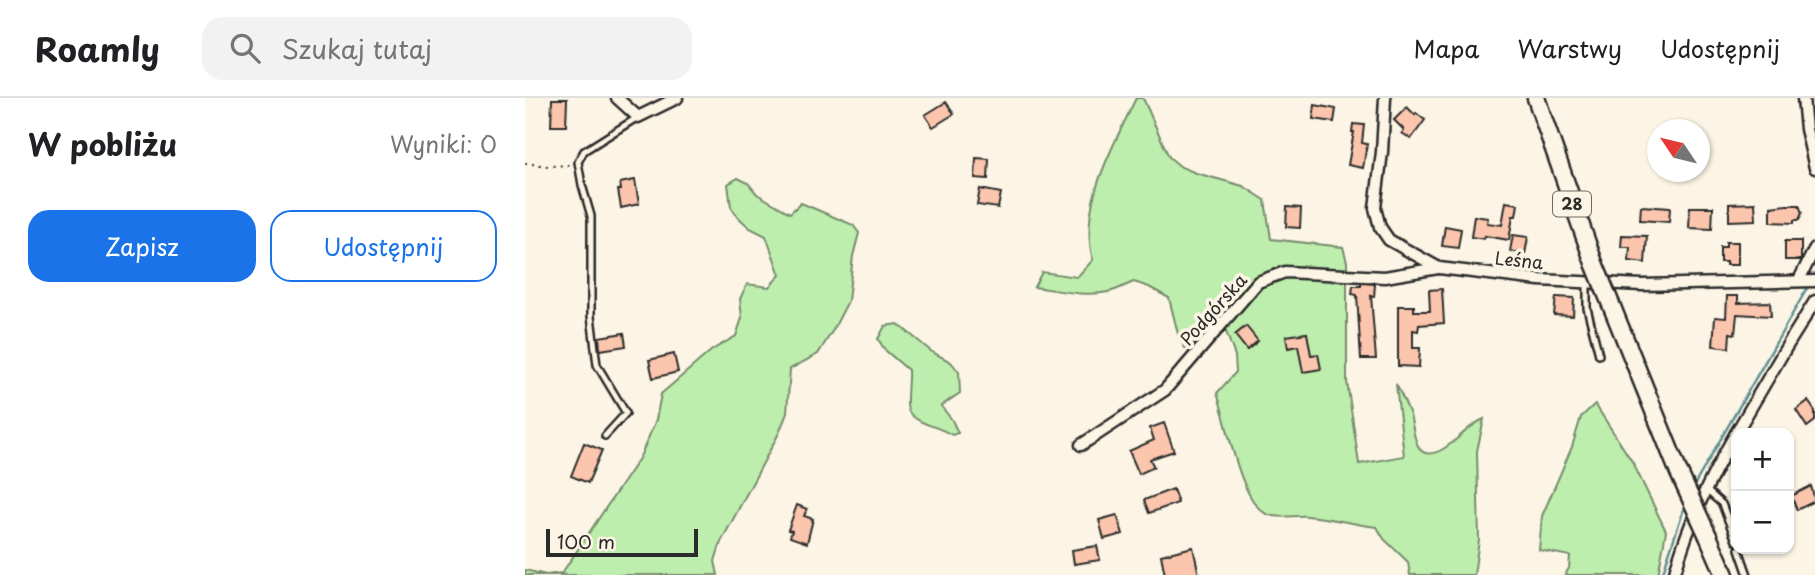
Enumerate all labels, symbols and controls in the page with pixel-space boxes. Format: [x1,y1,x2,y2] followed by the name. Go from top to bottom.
[202,17,692,80] search box
[35,23,160,73] text: Roamly
[226,29,264,67] icon: search
[282,29,432,68] text: Szukaj tutaj
[1413,30,1479,66] text: Mapa
[1517,30,1622,66] text: Warstwy
[1660,30,1780,66] text: Udostępnij
[1647,119,1710,182] north arrow
[28,121,177,166] text: W pobliżu
[390,126,497,161] text: Wyniki: 0
[1553,192,1591,216] road number: 28
[28,210,256,282] button: Zapisz
[270,210,497,282] button: Udostępnij
[1494,244,1546,276] street label: Leśna
[1173,266,1253,351] street label: Podgórska
[1731,428,1794,554] map controls
[1731,428,1794,491] button: +
[1731,491,1794,554] button: −
[546,526,698,558] scale bar
[557,527,615,555] text: 100 m

